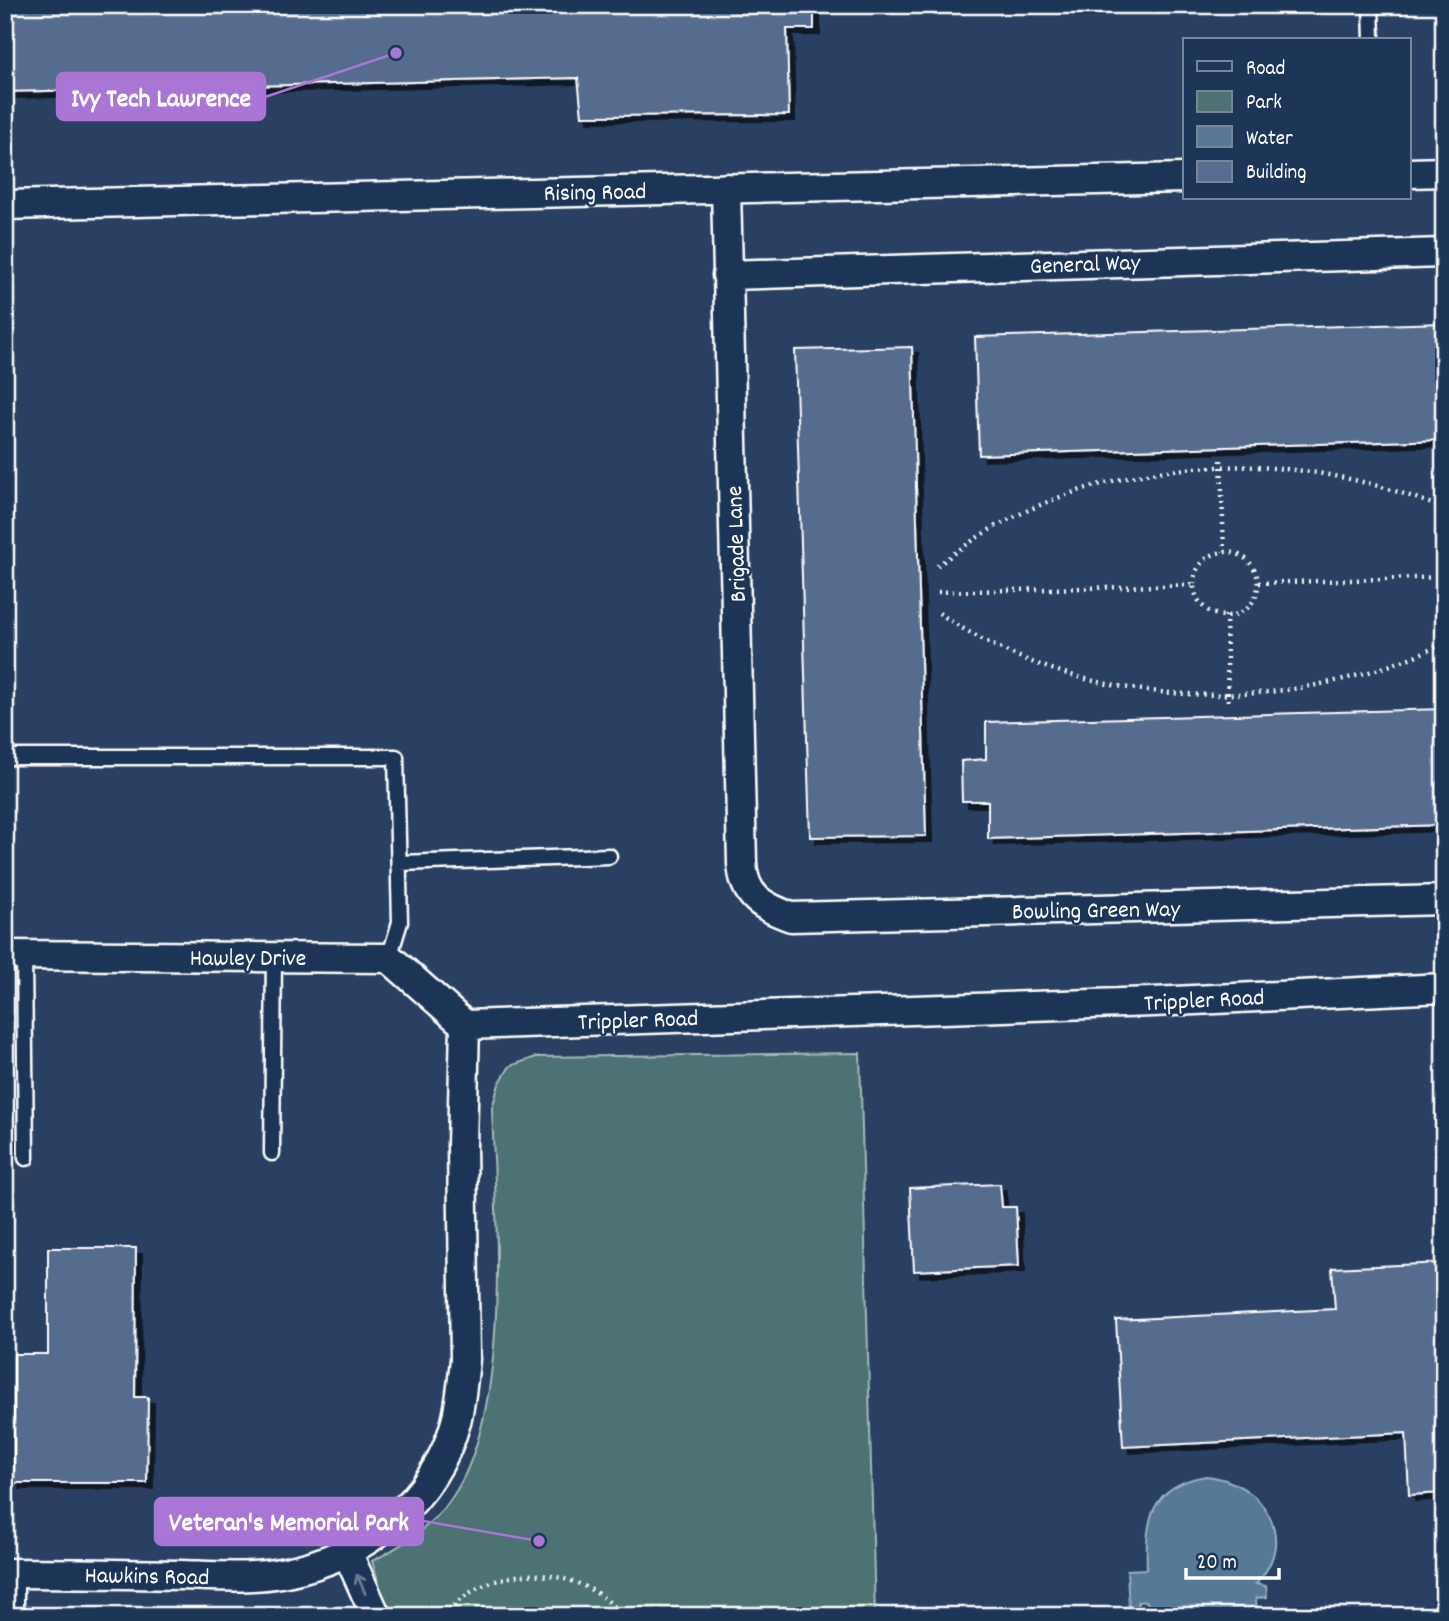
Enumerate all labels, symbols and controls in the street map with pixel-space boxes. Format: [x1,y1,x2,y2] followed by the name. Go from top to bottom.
[1183,38,1410,200] legend
[1246,55,1285,85] text: Road
[57,73,265,120] callout: Ivy Tech Lawrence
[71,82,251,119] text: Ivy Tech Lawrence
[1246,89,1282,119] text: Park
[1246,125,1293,155] text: Water
[1246,159,1306,189] text: Building
[543,176,647,212] street label: Rising Road
[1029,247,1142,285] street label: General Way
[719,485,757,603] street label: Brigade Lane
[1012,894,1182,930] street label: Bowling Green Way
[190,943,306,977] street label: Hawley Drive
[1143,982,1265,1022] street label: Trippler Road
[577,1003,699,1041] street label: Trippler Road
[155,1498,423,1545] callout: Veteran's Memorial Park
[169,1506,409,1543] text: Veteran's Memorial Park
[1186,1537,1279,1581] scale bar
[1197,1549,1237,1579] text: 20 m
[84,1560,210,1596] street label: Hawkins Road
[354,1574,367,1595] one-way arrow

